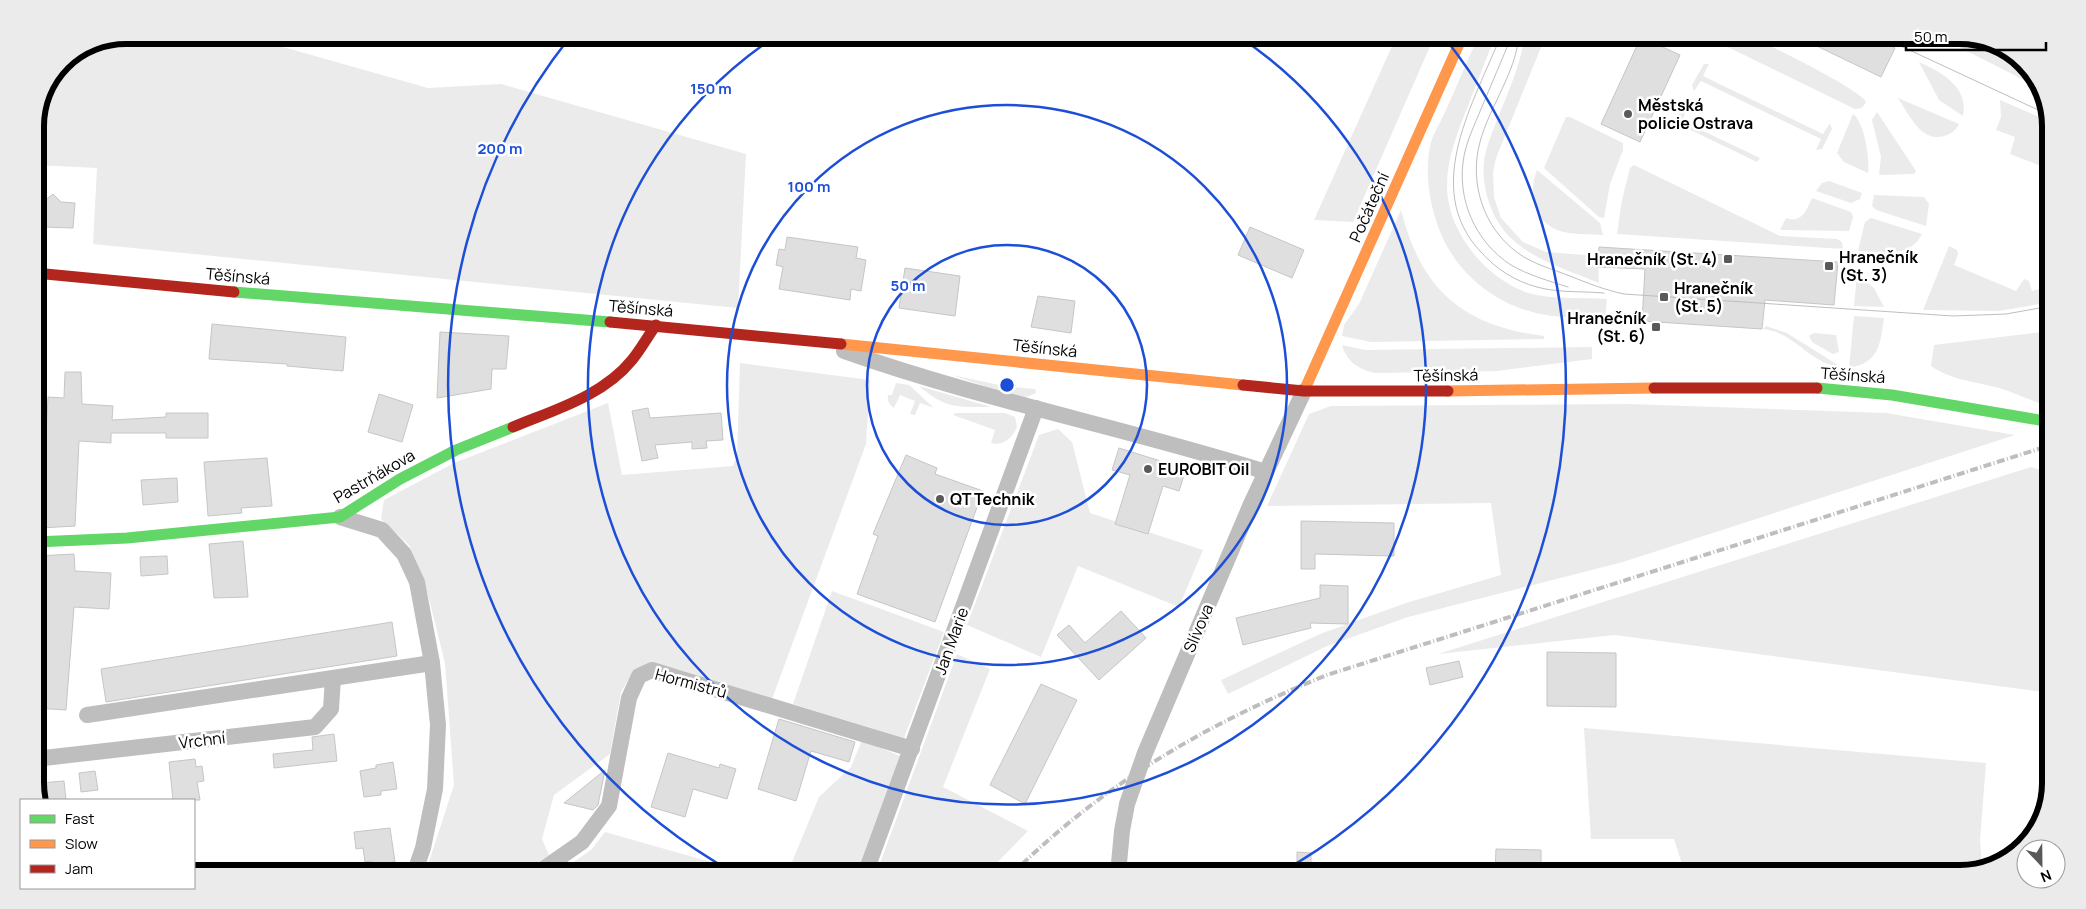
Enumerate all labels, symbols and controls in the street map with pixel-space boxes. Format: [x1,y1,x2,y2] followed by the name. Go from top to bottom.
[1906,20,2046,52] scale bar
[1914,26,1948,47] text: 50 m
[690,78,732,99] text: 150 m
[1638,94,1753,134] place label: Městská policie Ostrava
[1622,108,1634,120] marker: Městská policie Ostrava
[477,138,523,159] text: 200 m
[1344,168,1394,245] street label: Počáteční
[788,176,830,197] text: 100 m
[1839,246,1918,286] place label: Hranečník (St. 3)
[1587,248,1718,270] place label: Hranečník (St. 4)
[1722,253,1734,265] marker: Hranečník (St. 4)
[1823,260,1835,272] marker: Hranečník (St. 3)
[205,262,271,290] street label: Těšínská
[890,275,926,296] text: 50 m
[1674,277,1753,317] place label: Hranečník (St. 5)
[1658,291,1670,303] marker: Hranečník (St. 5)
[608,294,674,322] street label: Těšínská
[1567,307,1646,347] place label: Hranečník (St. 6)
[1650,321,1662,333] marker: Hranečník (St. 6)
[1012,334,1078,362] street label: Těšínská
[1820,362,1886,388] street label: Těšínská
[1413,363,1479,387] street label: Těšínská
[998,376,1016,394] centre of rings
[329,444,419,508] street label: Pastrňákova
[1158,458,1249,480] place label: EUROBIT Oil
[1142,463,1154,475] marker: EUROBIT Oil
[950,488,1035,510] place label: QT Technik
[934,493,946,505] marker: QT Technik
[1178,600,1218,656] street label: Slívova
[929,604,973,678] street label: Jan Marie
[653,663,729,703] street label: Hormistrů
[177,726,227,754] street label: Vrchní
[20,799,195,889] legend
[65,808,94,829] text: Fast
[65,833,98,854] text: Slow
[2016,839,2066,889] north arrow
[65,858,93,879] text: Jam
[2038,866,2054,887] text: N

